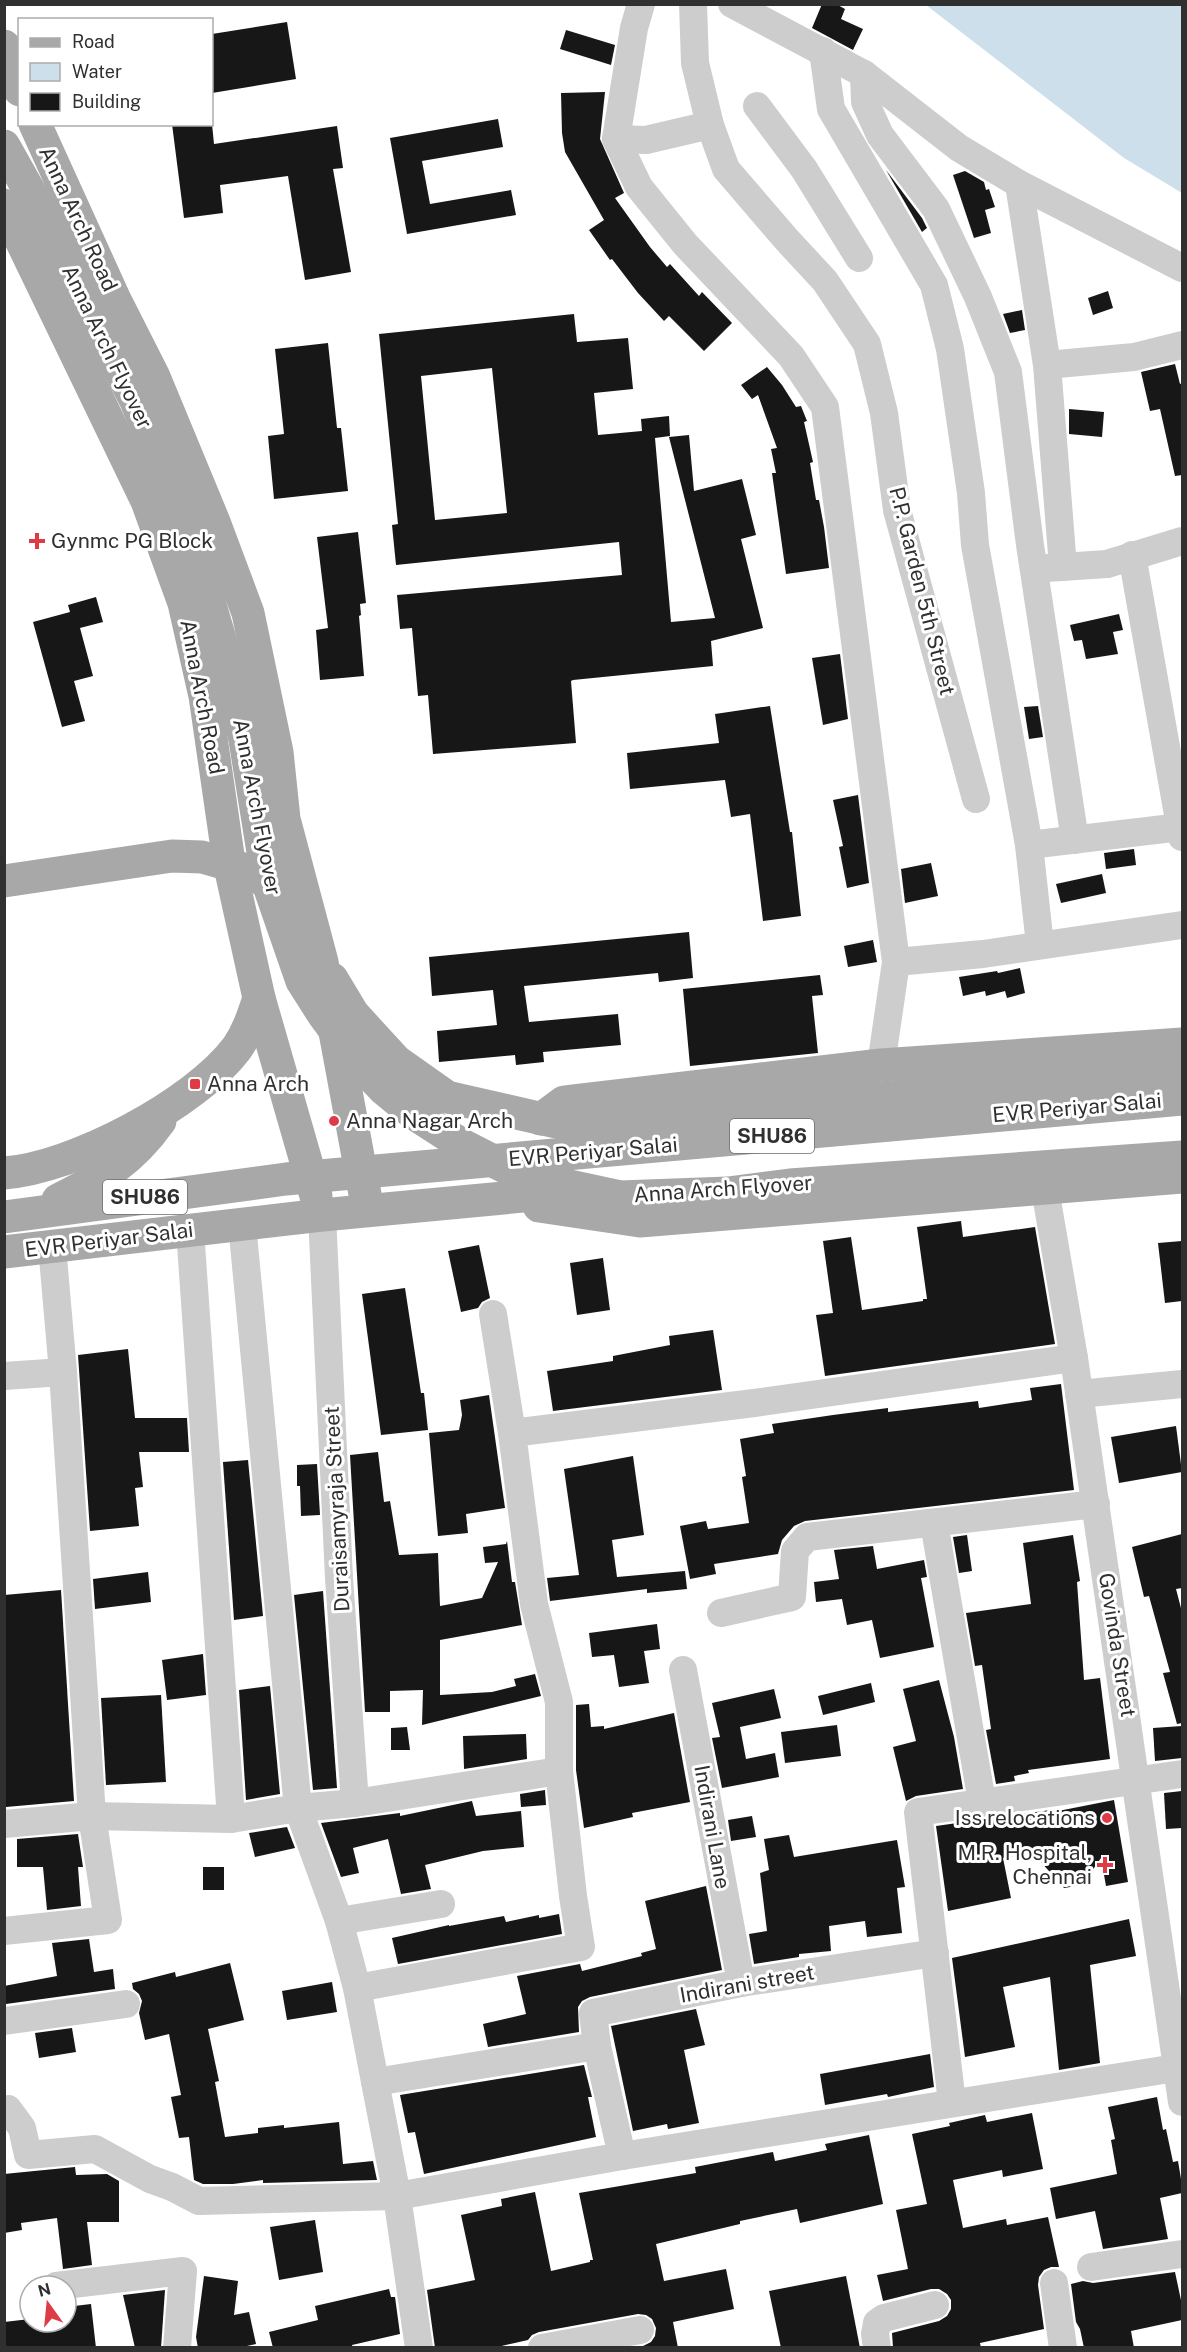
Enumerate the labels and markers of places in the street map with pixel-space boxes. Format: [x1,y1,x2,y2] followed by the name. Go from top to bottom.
[51,528,213,553] place label: Gynmc PG Block
[28,532,46,550] marker: Gynmc PG Block
[207,1071,309,1096] place label: Anna Arch
[188,1077,202,1091] marker: Anna Arch
[346,1108,513,1133] place label: Anna Nagar Arch
[327,1114,341,1128] marker: Anna Nagar Arch
[955,1805,1095,1830] place label: Iss relocations
[1100,1811,1114,1825] marker: Iss relocations
[957,1840,1092,1889] place label: M.R. Hospital, Chennai
[1096,1856,1114,1874] marker: M.R. Hospital, Chennai

